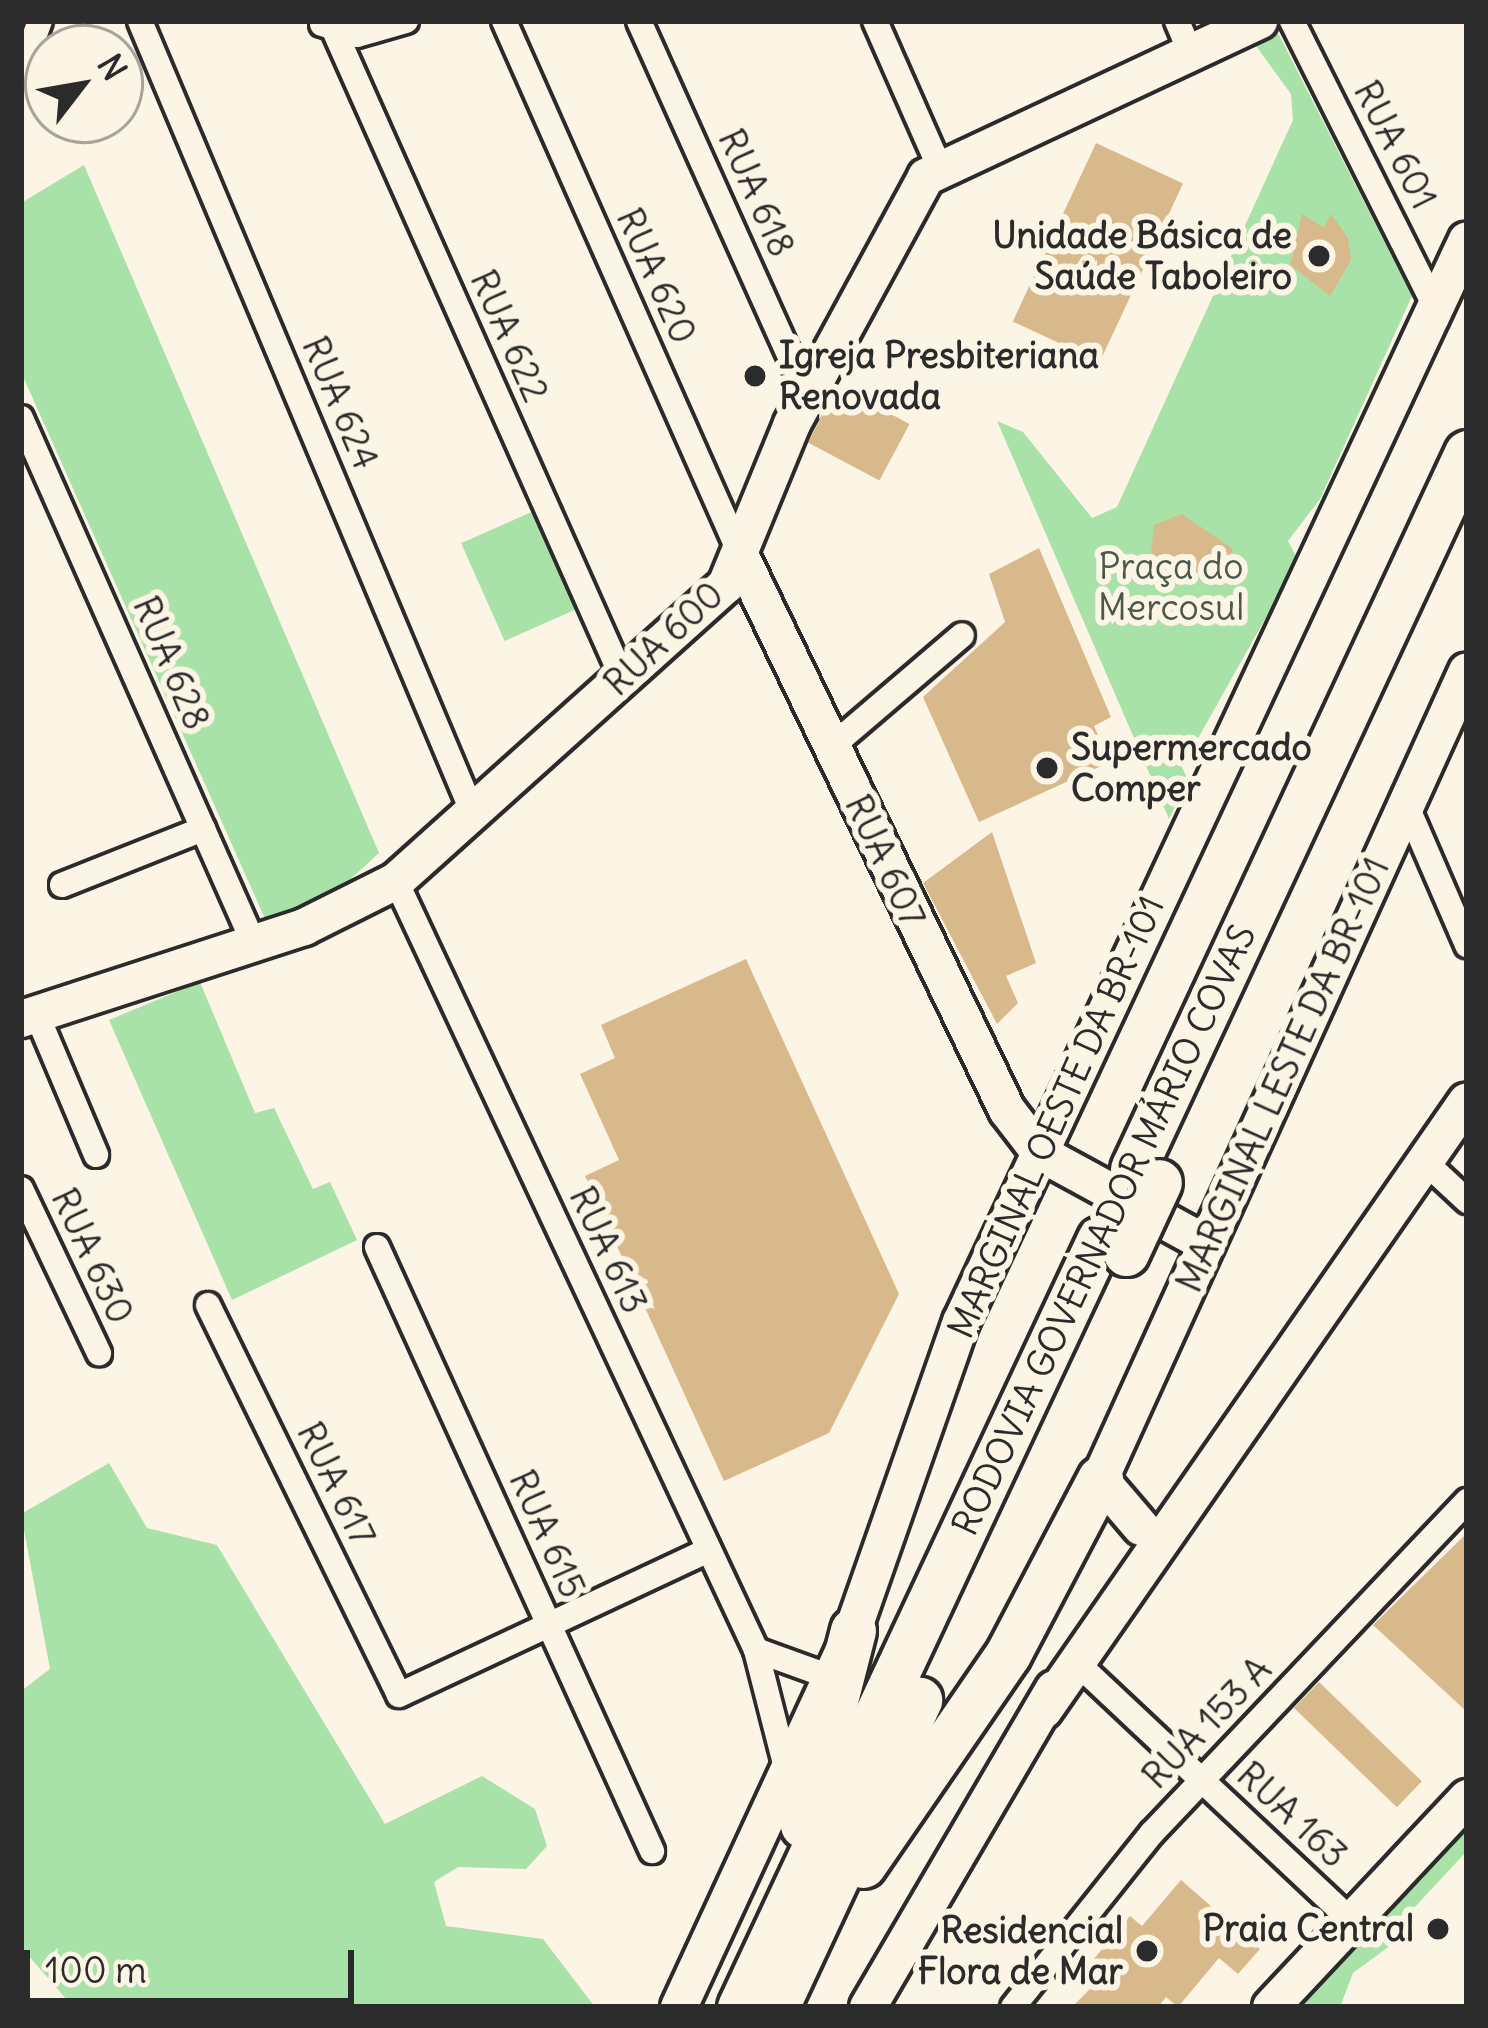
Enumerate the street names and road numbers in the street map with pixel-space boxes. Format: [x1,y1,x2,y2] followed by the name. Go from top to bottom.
[1344,74,1446,216] street label: RUA 601
[709,123,803,263] street label: RUA 618
[607,202,705,350] street label: RUA 620
[461,264,557,408] street label: RUA 622
[293,330,387,476] street label: RUA 624
[595,573,733,705] street label: RUA 600
[124,590,218,736] street label: RUA 628
[836,788,934,934] street label: RUA 607
[1167,851,1399,1299] street label: MARGINAL LESTE DA BR-101
[939,889,1173,1345] street label: MARGINAL OESTE DA BR-101
[943,918,1265,1542] street label: RODOVIA GOVERNADOR MÁRIO COVAS
[560,1180,656,1320] street label: RUA 613
[42,1182,142,1330] street label: RUA 630
[288,1415,384,1553] street label: RUA 617
[500,1464,594,1604] street label: RUA 615
[1134,1648,1280,1798] street label: RUA 153 A
[1228,1753,1356,1877] street label: RUA 163

